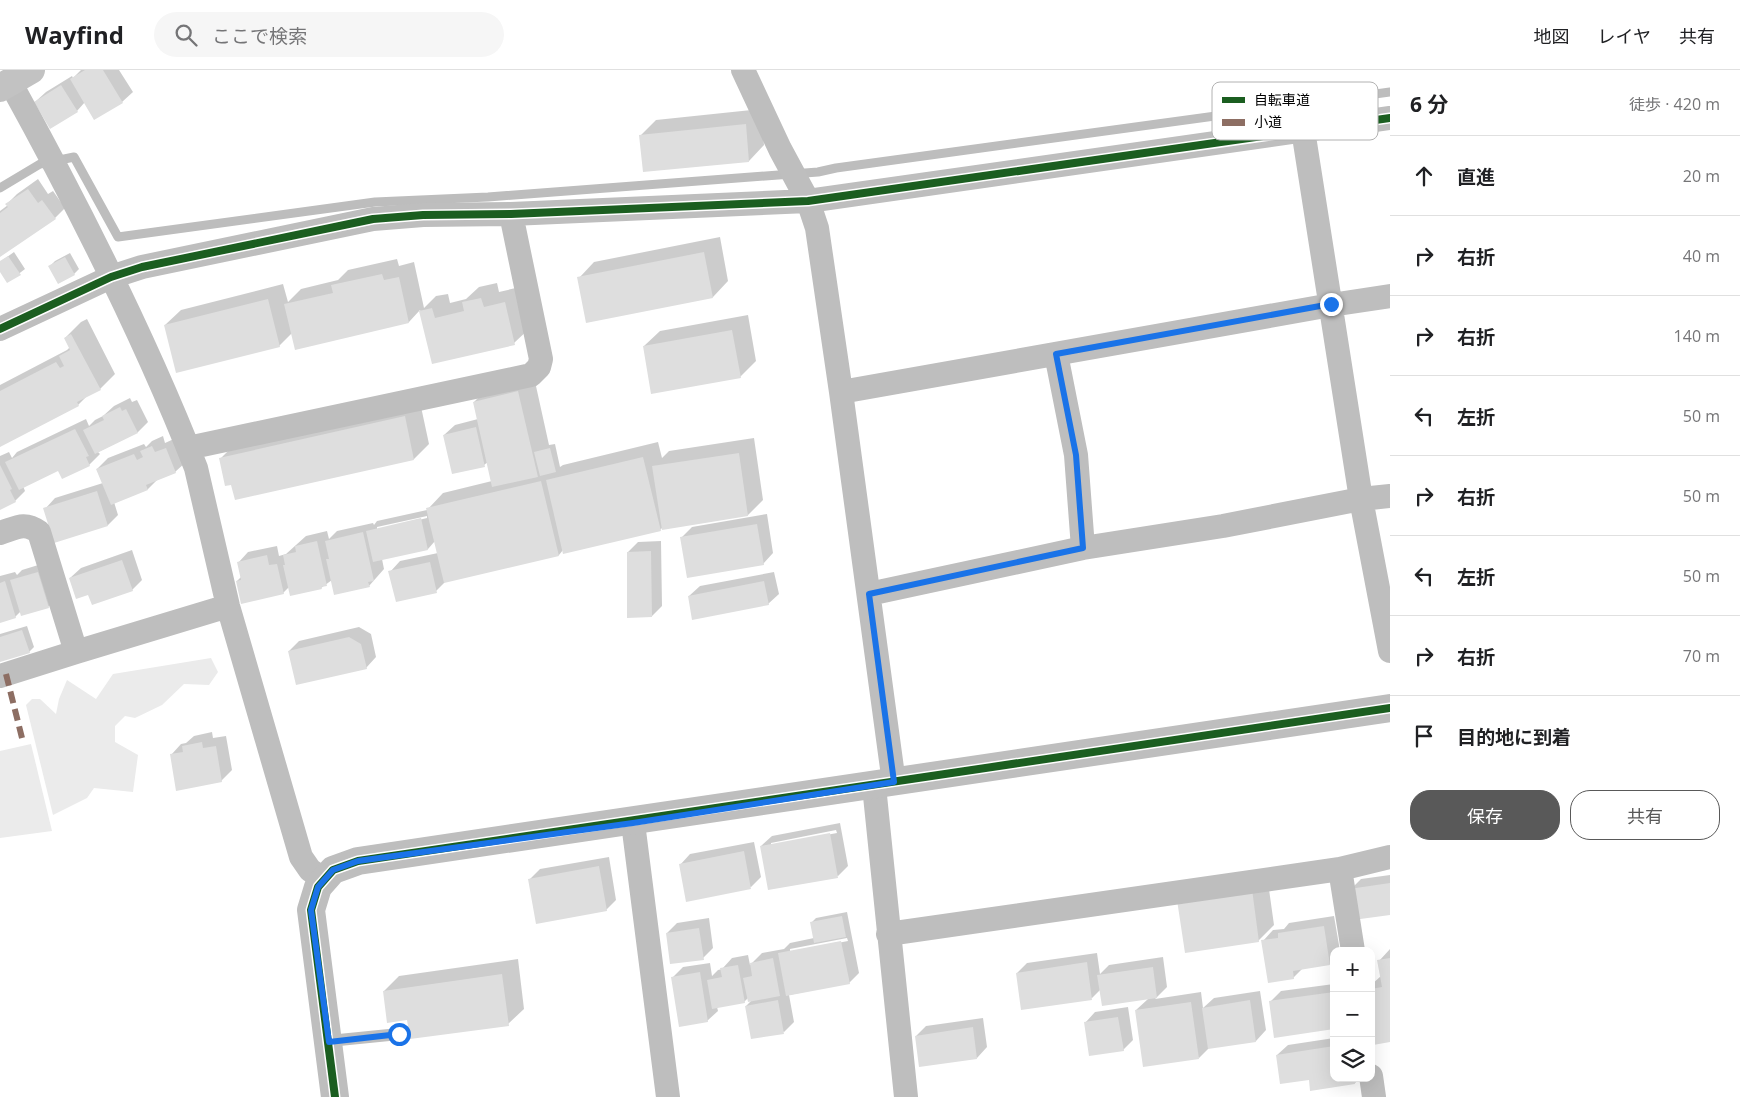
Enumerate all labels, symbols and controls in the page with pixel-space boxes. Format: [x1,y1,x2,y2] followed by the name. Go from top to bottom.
[154,12,504,57] search box
[25,18,124,51] text: Wayfind
[172,21,200,49] icon: search
[212,23,307,49] text: ここで検索
[1534,24,1570,48] text: 地図
[1598,24,1651,48] text: レイヤ
[1679,24,1715,48] text: 共有
[1212,82,1378,140] legend
[1254,90,1310,109] text: 自転車道
[1410,90,1448,118] text: 6 分
[1629,93,1720,115] text: 徒歩 · 420 m
[1254,112,1282,131] text: 小道
[1410,162,1438,190] icon: ahead
[1457,164,1495,190] text: 直進
[1683,165,1720,187] text: 20 m
[1410,242,1438,270] icon: right
[1457,244,1495,270] text: 右折
[1683,245,1720,267] text: 40 m
[1320,293,1343,316] route end
[1410,322,1438,350] icon: right
[1457,324,1495,350] text: 右折
[1674,325,1720,347] text: 140 m
[1410,402,1438,430] icon: left
[1457,404,1495,430] text: 左折
[1683,405,1720,427] text: 50 m
[1410,482,1438,510] icon: right
[1457,484,1495,510] text: 右折
[1683,485,1720,507] text: 50 m
[1410,562,1438,590] icon: left
[1457,564,1495,590] text: 左折
[1683,565,1720,587] text: 50 m
[1410,642,1438,670] icon: right
[1457,644,1495,670] text: 右折
[1683,645,1720,667] text: 70 m
[1410,722,1438,750] icon: arrive
[1457,724,1571,750] text: 目的地に到着
[1410,790,1560,840] button: 保存
[1570,790,1720,840] button: 共有
[1330,947,1375,1082] map controls
[1330,947,1375,992] button: +
[1330,992,1375,1037] button: −
[388,1023,411,1046] route start
[1330,1037,1375,1082] button: layers

